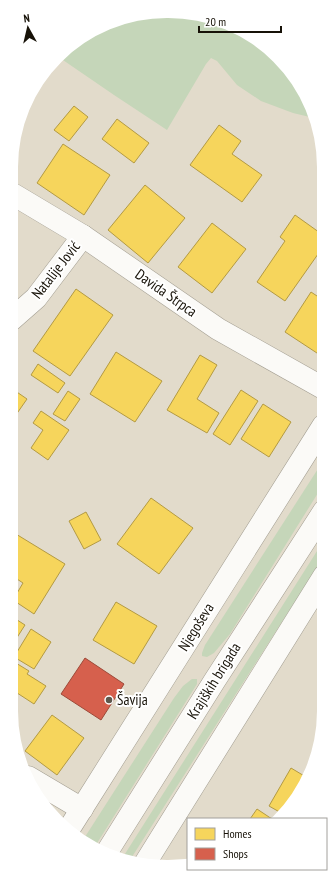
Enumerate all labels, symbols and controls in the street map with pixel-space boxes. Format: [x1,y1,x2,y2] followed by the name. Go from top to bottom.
[8,8,48,48] north arrow
[199,8,281,34] scale bar
[23,11,31,25] text: N
[205,14,226,29] text: 20 m
[27,237,84,302] street label: Natalije Jović
[132,264,201,321] street label: Davida Štrpca
[173,599,218,654] street label: Njegoševa
[183,639,245,722] street label: Krajiških brigada
[117,690,148,709] place label: Šavija
[104,695,114,705] marker: Šavija
[187,818,327,870] legend
[223,826,251,841] text: Homes
[223,846,248,861] text: Shops

